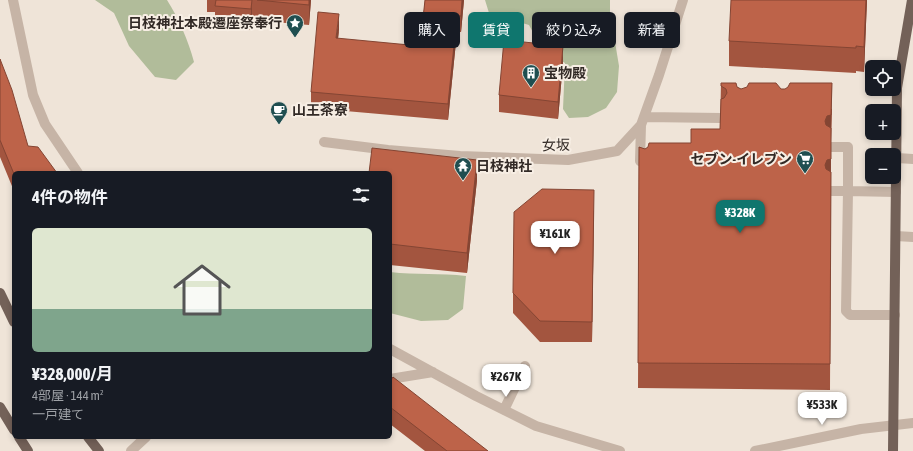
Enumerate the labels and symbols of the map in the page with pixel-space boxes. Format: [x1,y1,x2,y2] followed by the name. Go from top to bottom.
[285,13,305,38] place icon: 日枝神社本殿遷座祭奉行
[128,15,282,31] place label: 日枝神社本殿遷座祭奉行
[521,63,541,88] building icon: 宝物殿
[544,65,586,81] place label: 宝物殿
[269,100,289,125] cafe icon: 山王茶寮
[292,102,348,118] place label: 山王茶寮
[542,137,570,153] street label: 女坂
[795,149,815,174] supermarket icon: セブン-イレブン
[691,151,792,167] place label: セブン-イレブン
[453,156,473,181] temple icon: 日枝神社
[476,158,532,174] place label: 日枝神社
[712,200,768,234] pin: ¥328K
[527,221,583,255] pin: ¥161K
[478,364,534,398] pin: ¥267K
[794,392,850,426] pin: ¥533K

